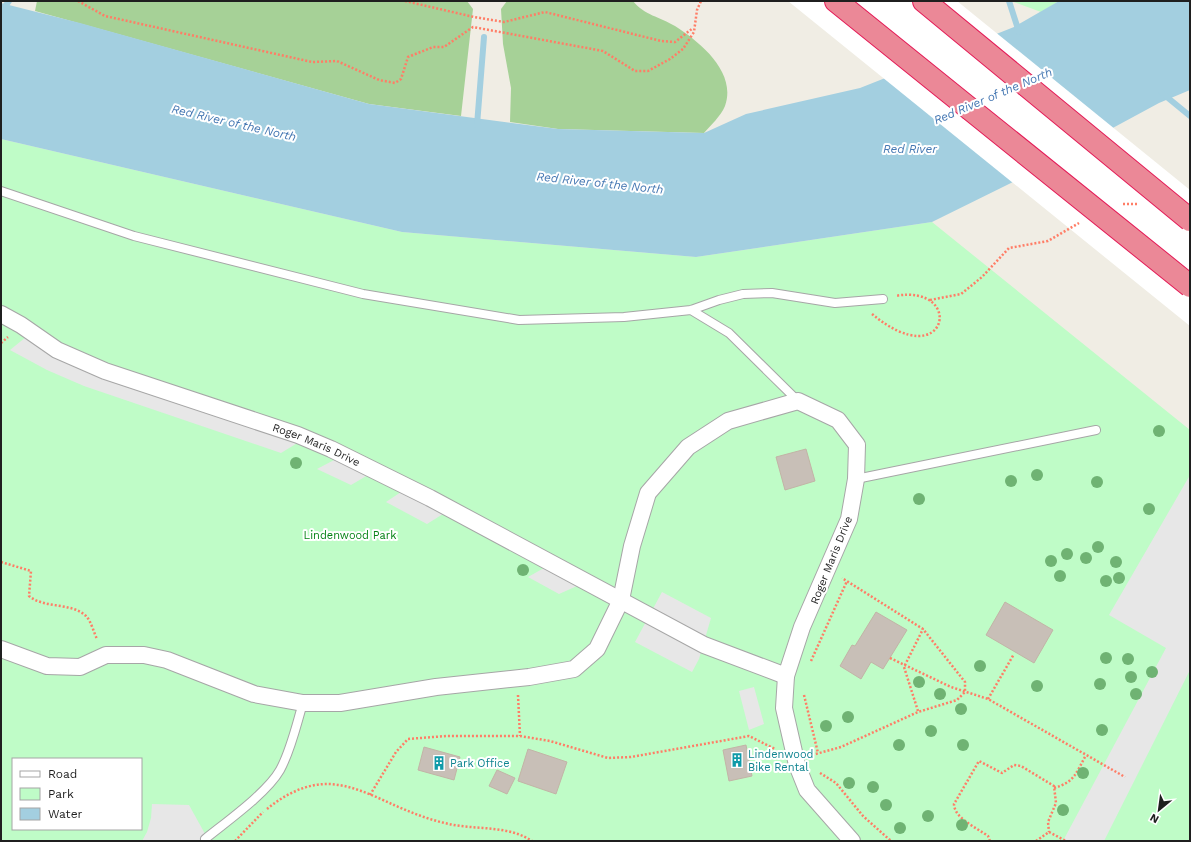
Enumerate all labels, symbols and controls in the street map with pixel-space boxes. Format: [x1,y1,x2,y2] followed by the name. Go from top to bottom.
[932,65,1054,127] water label: Red River of the North
[170,102,298,144] water label: Red River of the North
[883,142,938,156] water label: Red River
[536,169,664,197] water label: Red River of the North
[271,421,362,469] street label: Roger Maris Drive
[808,514,855,606] street label: Roger Maris Drive
[304,529,396,542] park label: Lindenwood Park
[748,748,813,774] place label: Lindenwood Bike Rental
[729,752,745,768] building icon: Lindenwood Bike Rental
[431,755,447,771] building icon: Park Office
[450,757,509,770] place label: Park Office
[12,758,142,830] legend
[48,767,77,781] text: Road
[48,787,74,801] text: Park
[1139,790,1179,830] north arrow
[48,807,83,821] text: Water
[1148,811,1161,826] text: N

